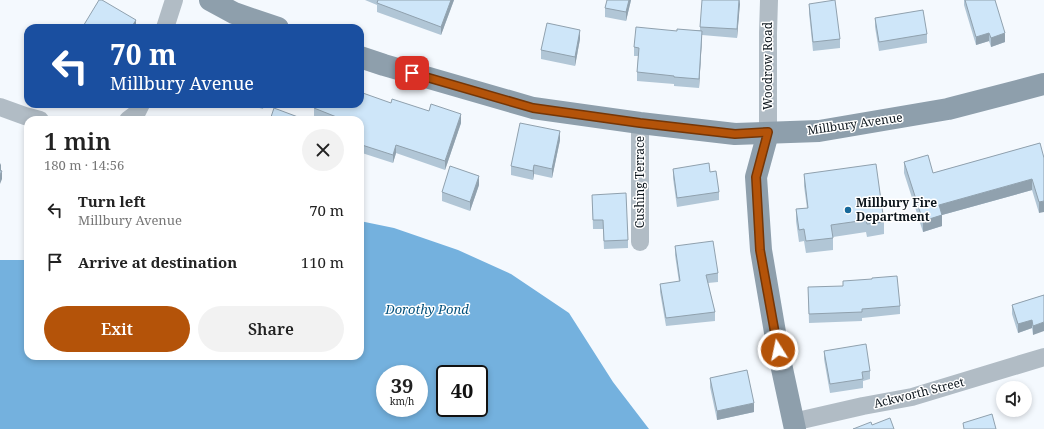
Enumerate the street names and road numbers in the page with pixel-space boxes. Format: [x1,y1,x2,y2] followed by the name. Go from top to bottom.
[759,21,776,110] street label: Woodrow Road
[806,108,904,139] street label: Millbury Avenue
[631,136,648,228] street label: Cushing Terrace
[872,373,966,412] street label: Ackworth Street

